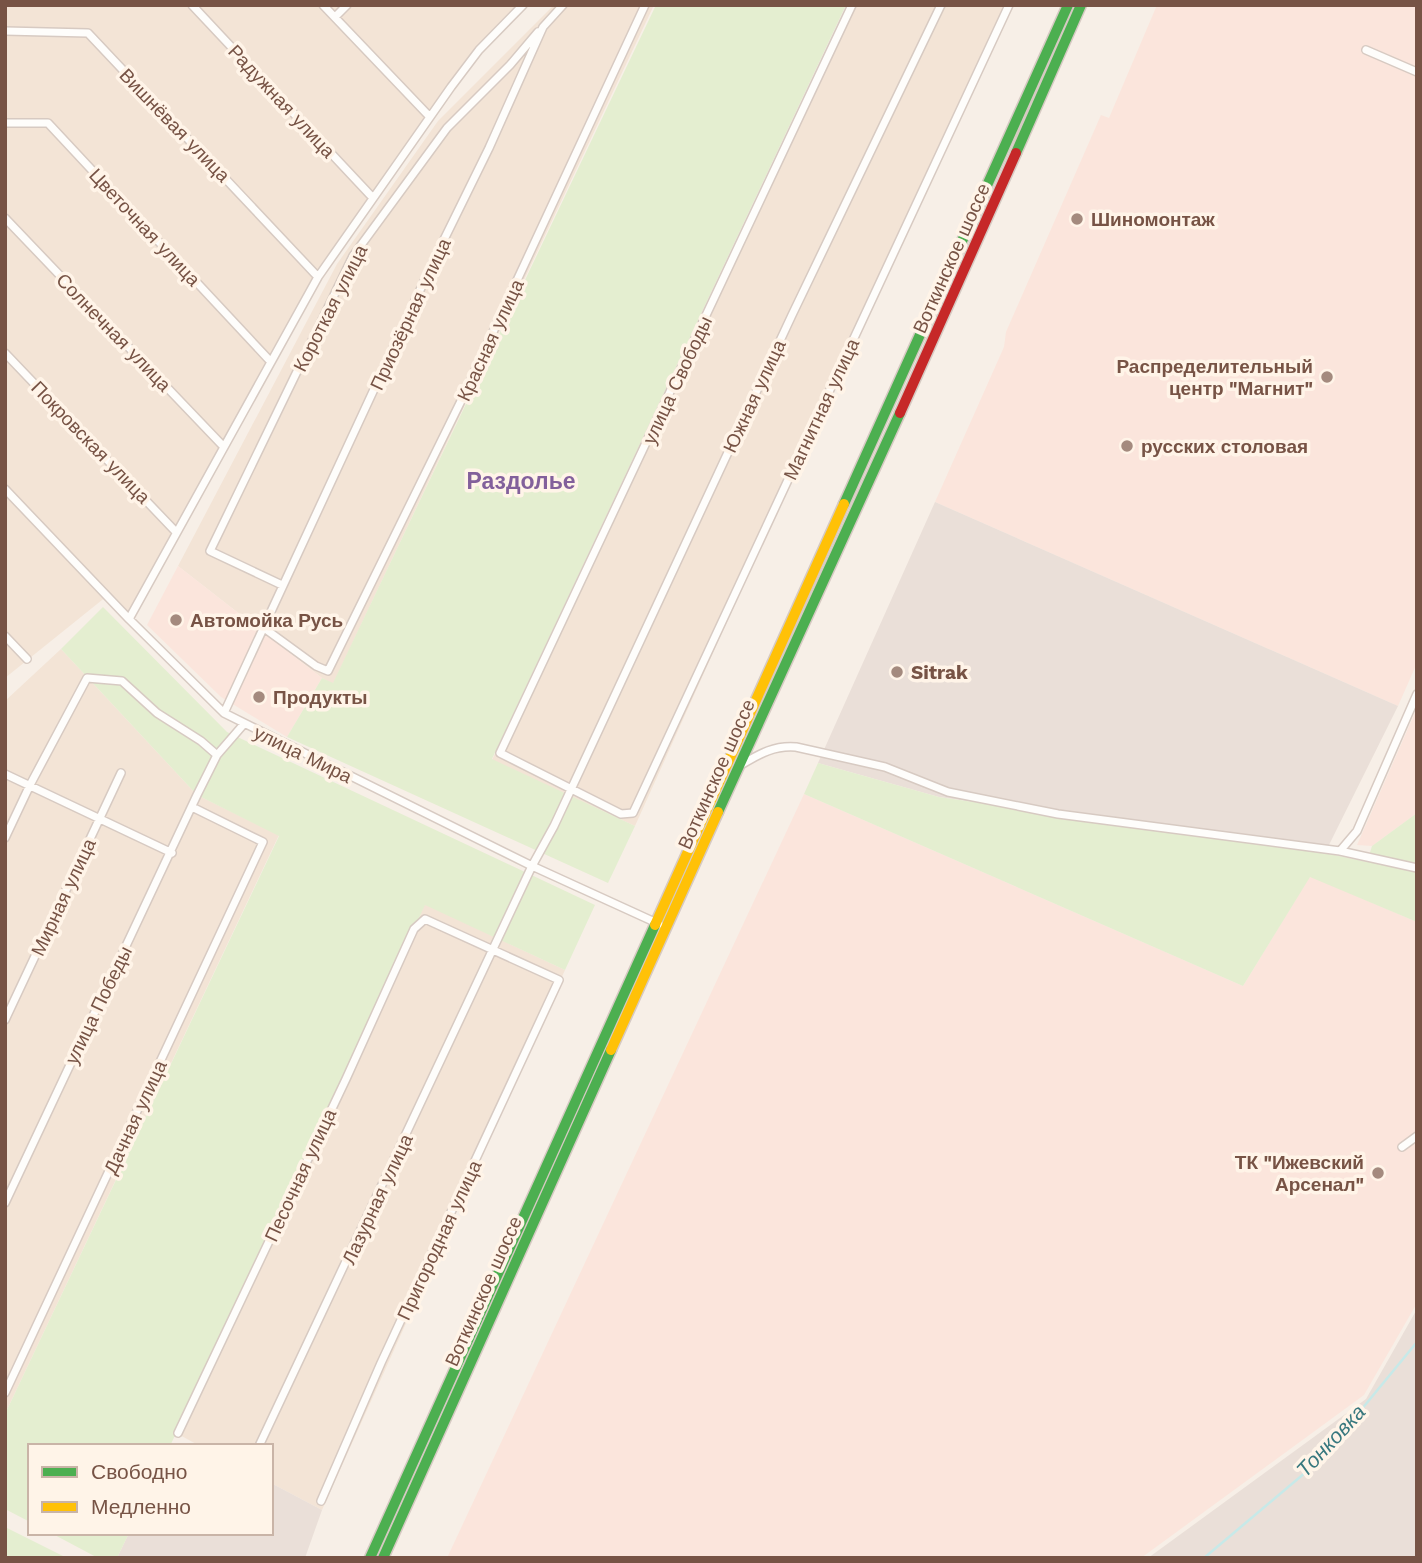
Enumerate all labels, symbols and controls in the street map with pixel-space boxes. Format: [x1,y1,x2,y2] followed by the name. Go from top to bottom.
[223,40,340,163] street label: Радужная улица
[115,64,235,187] street label: Вишнёвая улица
[84,164,205,291] street label: Цветочная улица
[908,180,995,337] street label: Воткинское шоссе
[1091,208,1215,231] place label: Шиномонтаж
[1069,211,1085,227] marker: Шиномонтаж
[365,234,456,394] street label: Приозёрная улица
[289,241,373,376] street label: Короткая улица
[51,268,176,397] street label: Солнечная улица
[452,275,529,405] street label: Красная улица
[638,313,717,448] street label: улица Свободы
[779,334,864,484] street label: Магнитная улица
[718,336,791,456] street label: Южная улица
[1116,355,1313,400] place label: Распределительный центр "Магнит"
[1319,369,1335,385] marker: Распределительный центр "Магнит"
[26,376,155,509] street label: Покровская улица
[1141,435,1308,458] place label: русских столовая
[1119,438,1135,454] marker: русских столовая
[466,468,576,495] district label: Раздолье
[190,609,343,632] place label: Автомойка Русь
[168,612,184,628] marker: Автомойка Русь
[911,661,968,684] place label: Sitrak
[889,664,905,680] marker: Sitrak
[273,686,368,709] place label: Продукты
[251,689,267,705] marker: Продукты
[673,696,760,853] street label: Воткинское шоссе
[250,721,356,788] street label: улица Мира
[26,834,101,960] street label: Мирная улица
[60,942,137,1068] street label: улица Победы
[99,1056,172,1178] street label: Дачная улица
[260,1105,341,1245] street label: Песочная улица
[337,1130,418,1268] street label: Лазурная улица
[1235,1151,1364,1196] place label: ТК "Ижевский Арсенал"
[392,1156,487,1324] street label: Пригородная улица
[1370,1165,1386,1181] marker: ТК "Ижевский Арсенал"
[440,1213,527,1370] street label: Воткинское шоссе
[1291,1399,1370,1482] water label: Тонковка
[28,1444,273,1535] legend
[91,1459,188,1484] text: Свободно
[91,1494,191,1519] text: Медленно

